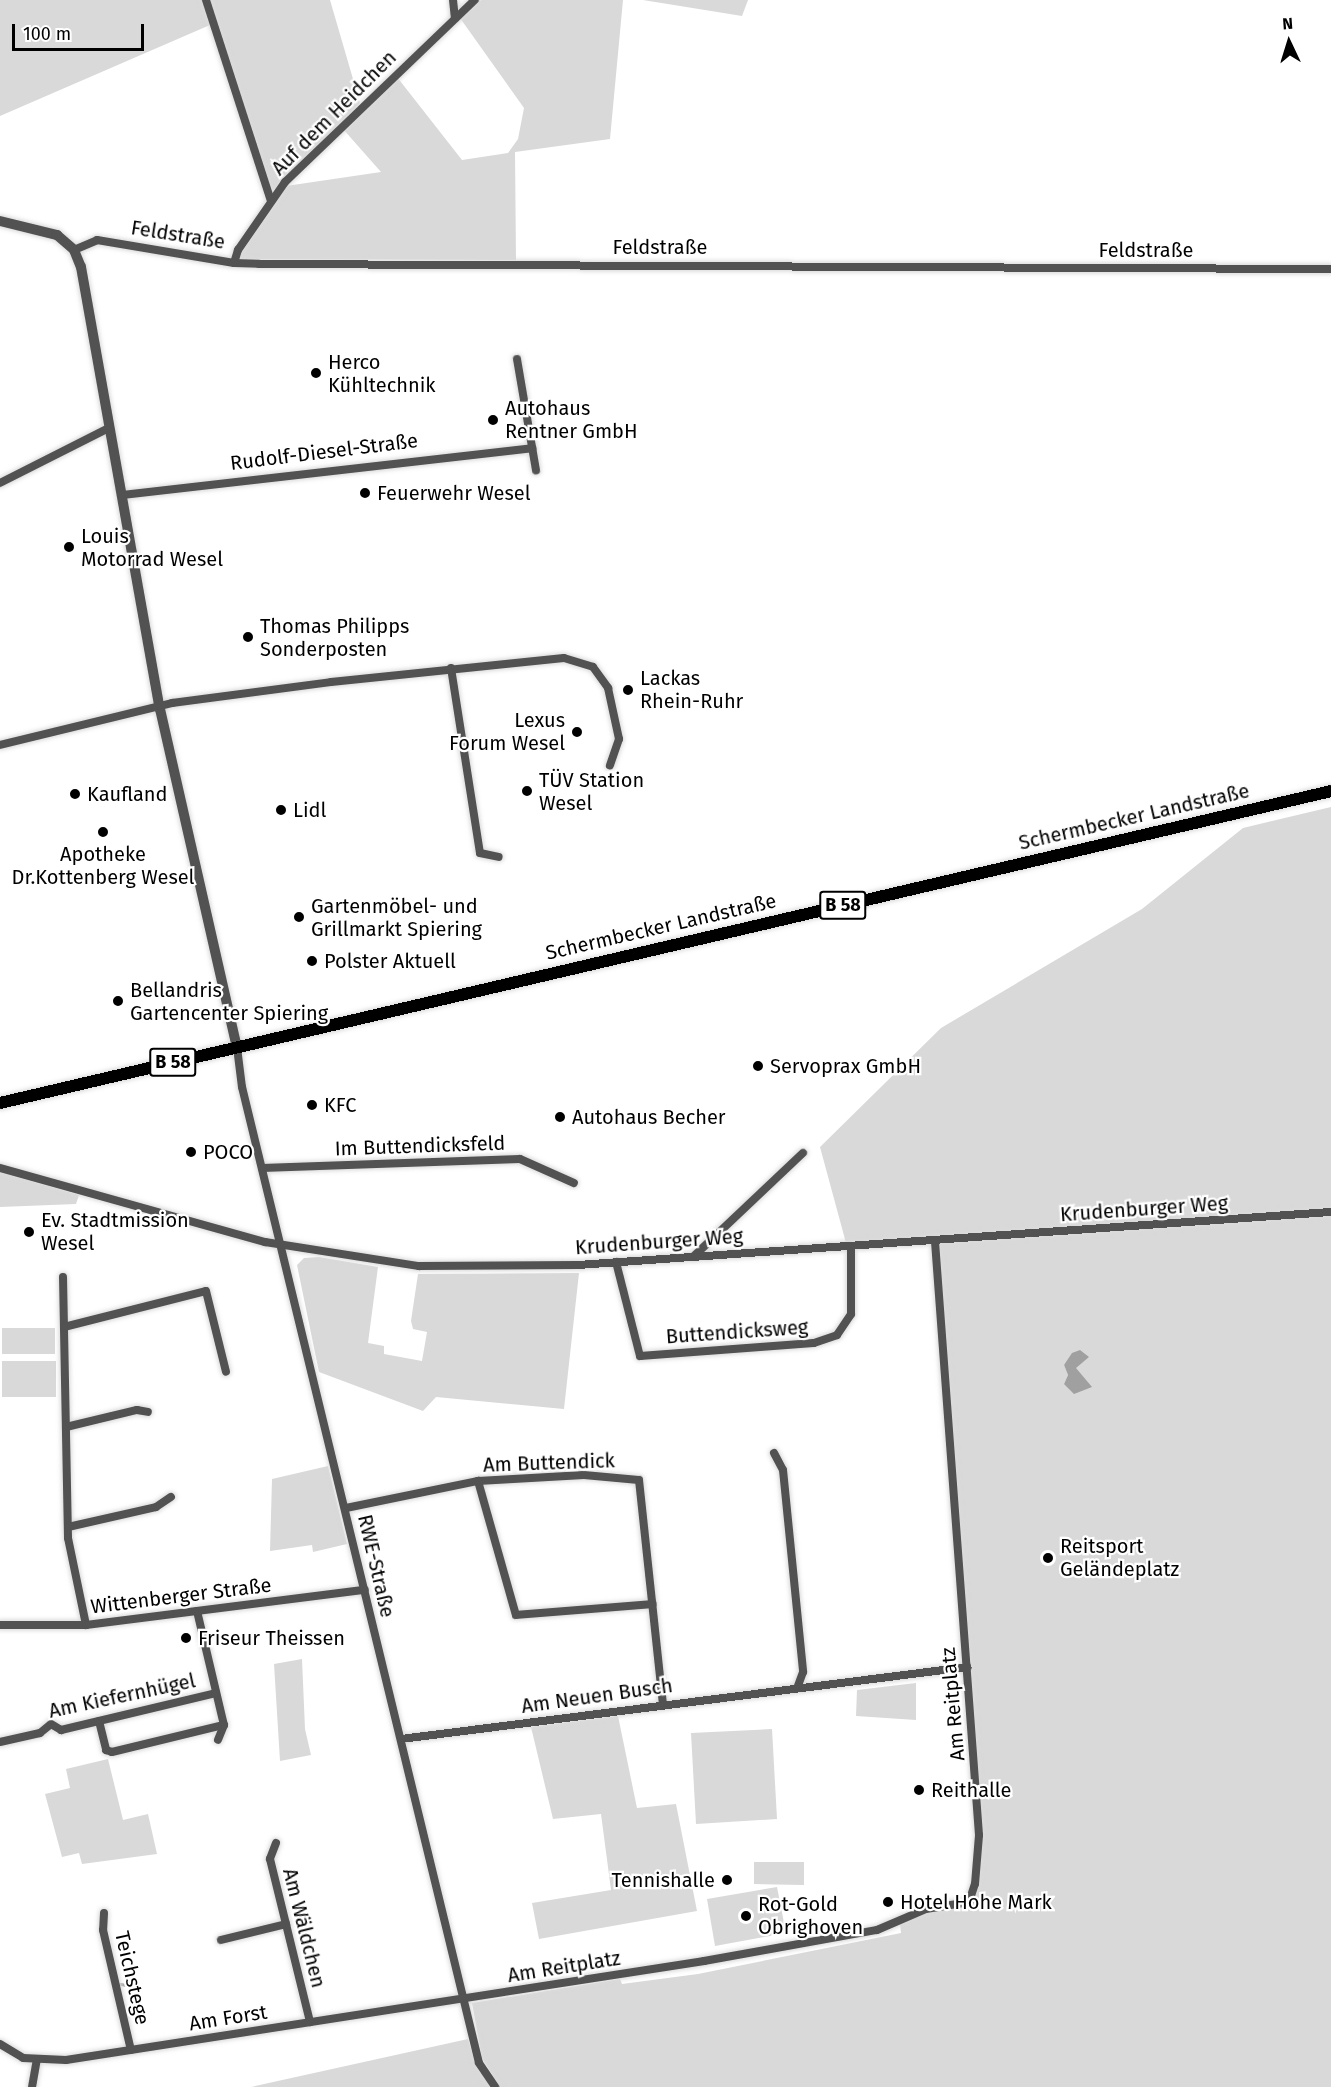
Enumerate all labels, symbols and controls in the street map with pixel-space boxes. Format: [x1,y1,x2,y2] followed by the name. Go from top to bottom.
[15,12,147,50] scale bar
[1259,12,1319,72] north arrow
[1282,14,1294,33] text: N
[23,23,71,45] text: 100 m
[267,46,401,180] street label: Auf dem Heidchen
[129,216,227,254] street label: Feldstraße
[613,235,707,259] street label: Feldstraße
[1099,238,1193,262] street label: Feldstraße
[328,350,436,397] place label: Herco Kühltechnik
[309,366,323,380] marker: Herco Kühltechnik
[505,396,638,443] place label: Autohaus Rentner GmbH
[486,413,500,427] marker: Autohaus Rentner GmbH
[229,429,419,475] street label: Rudolf-Diesel-Straße
[377,481,531,505] place label: Feuerwehr Wesel
[358,486,372,500] marker: Feuerwehr Wesel
[81,524,223,571] place label: Louis Motorrad Wesel
[62,540,76,554] marker: Louis Motorrad Wesel
[260,614,409,661] place label: Thomas Philipps Sonderposten
[241,630,255,644] marker: Thomas Philipps Sonderposten
[640,666,743,713] place label: Lackas Rhein-Ruhr
[621,683,635,697] marker: Lackas Rhein-Ruhr
[449,708,565,755] place label: Lexus Forum Wesel
[570,725,584,739] marker: Lexus Forum Wesel
[539,768,644,815] place label: TÜV Station Wesel
[1016,779,1252,855] street label: Schermbecker Landstraße
[87,782,167,806] place label: Kaufland
[520,784,534,798] marker: TÜV Station Wesel
[68,787,82,801] marker: Kaufland
[293,798,326,822] place label: Lidl
[274,803,288,817] marker: Lidl
[96,825,110,839] marker: Apotheke Dr.Kottenberg Wesel
[12,842,194,889] place label: Apotheke Dr.Kottenberg Wesel
[543,889,779,965] street label: Schermbecker Landstraße
[819,890,867,920] road number: B 58
[311,894,482,941] place label: Gartenmöbel- und Grillmarkt Spiering
[292,910,306,924] marker: Gartenmöbel- und Grillmarkt Spiering
[324,949,456,973] place label: Polster Aktuell
[305,954,319,968] marker: Polster Aktuell
[130,978,328,1025] place label: Bellandris Gartencenter Spiering
[111,994,125,1008] marker: Bellandris Gartencenter Spiering
[149,1047,197,1077] road number: B 58
[770,1054,921,1078] place label: Servoprax GmbH
[751,1059,765,1073] marker: Servoprax GmbH
[324,1093,356,1117] place label: KFC
[305,1098,319,1112] marker: KFC
[572,1105,726,1129] place label: Autohaus Becher
[553,1110,567,1124] marker: Autohaus Becher
[334,1131,506,1161] street label: Im Buttendicksfeld
[203,1140,253,1164] place label: POCO
[184,1145,198,1159] marker: POCO
[1059,1191,1229,1227] street label: Krudenburger Weg
[41,1208,189,1255] place label: Ev. Stadtmission Wesel
[574,1224,744,1260] street label: Krudenburger Weg
[22,1225,36,1239] marker: Ev. Stadtmission Wesel
[665,1315,809,1349] street label: Buttendicksweg
[483,1449,615,1477] street label: Am Buttendick
[353,1512,399,1620] street label: RWE-Straße
[1060,1534,1179,1581] place label: Reitsport Geländeplatz
[1041,1551,1055,1565] marker: Reitsport Geländeplatz
[89,1573,273,1619] street label: Wittenberger Straße
[198,1626,345,1650] place label: Friseur Theissen
[179,1631,193,1645] marker: Friseur Theissen
[936,1646,970,1762] street label: Am Reitplatz
[47,1669,197,1723] street label: Am Kiefernhügel
[520,1674,674,1718] street label: Am Neuen Busch
[931,1778,1011,1802] place label: Reithalle
[912,1783,926,1797] marker: Reithalle
[278,1866,330,1990] street label: Am Wäldchen
[612,1868,715,1892] place label: Tennishalle
[720,1873,734,1887] marker: Tennishalle
[900,1890,1052,1914] place label: Hotel Hohe Mark
[758,1892,863,1939] place label: Rot-Gold Obrighoven
[881,1895,895,1909] marker: Hotel Hohe Mark
[739,1909,753,1923] marker: Rot-Gold Obrighoven
[110,1929,154,2027] street label: Teichstege
[506,1946,622,1988] street label: Am Reitplatz
[187,2000,269,2036] street label: Am Forst

